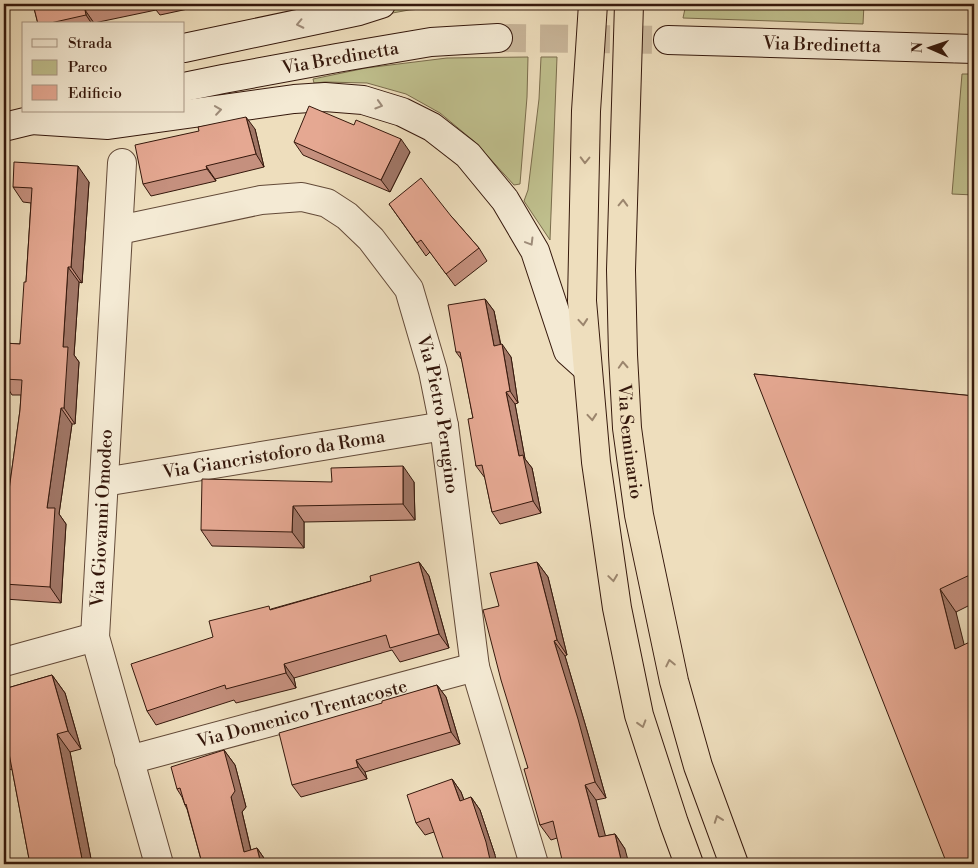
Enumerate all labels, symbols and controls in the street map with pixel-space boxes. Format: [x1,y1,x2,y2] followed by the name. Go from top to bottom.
[295,18,304,28] one-way arrow
[22,22,185,112] legend
[906,22,956,72] north arrow
[762,31,882,58] street label: Via Bredinetta
[68,34,112,53] text: Strada
[279,36,401,80] street label: Via Bredinetta
[909,42,927,53] text: N
[68,58,107,77] text: Parco
[68,84,122,103] text: Edificio
[375,99,383,109] one-way arrow
[215,105,223,116] one-way arrow
[580,156,590,164] one-way arrow
[618,198,628,206] one-way arrow
[523,237,533,246] one-way arrow
[578,318,589,326] one-way arrow
[411,332,464,495] street label: Via Pietro Perugino
[618,361,629,369] one-way arrow
[613,382,648,501] street label: Via Seminario
[586,413,597,421] one-way arrow
[160,424,387,484] street label: Via Giancristoforo da Roma
[86,428,118,609] street label: Via Giovanni Omodeo
[607,574,617,582] one-way arrow
[665,659,676,668] one-way arrow
[193,674,410,753] street label: Via Domenico Trentacoste
[637,719,647,727] one-way arrow
[713,815,723,823] one-way arrow

